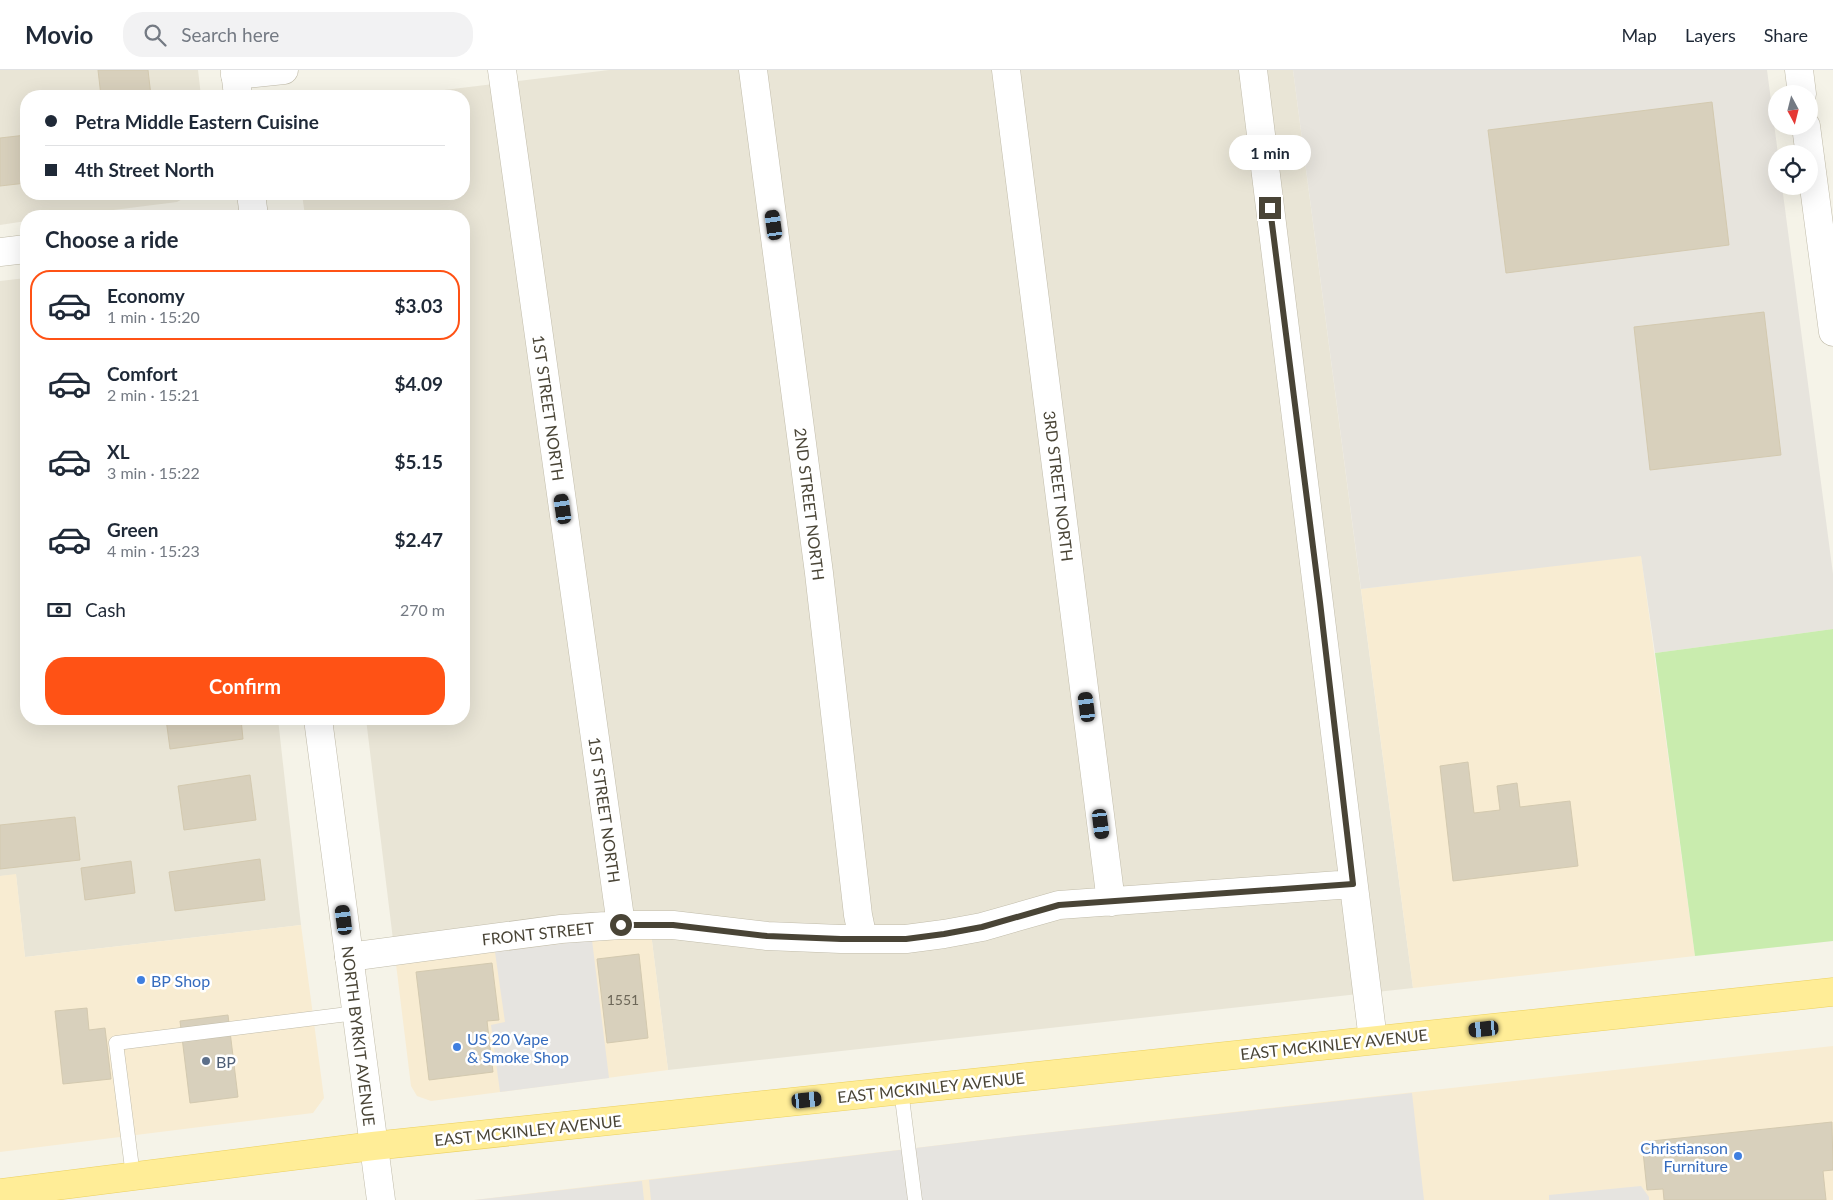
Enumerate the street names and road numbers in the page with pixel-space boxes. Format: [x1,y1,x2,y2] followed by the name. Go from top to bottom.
[529,334,569,482] street label: 1ST STREET NORTH
[1040,410,1078,562] street label: 3RD STREET NORTH
[791,427,829,581] street label: 2ND STREET NORTH
[585,736,625,884] street label: 1ST STREET NORTH
[481,918,596,948] street label: FRONT STREET
[339,945,379,1127] street label: NORTH BYRKIT AVENUE
[1239,1025,1429,1063] street label: EAST MCKINLEY AVENUE
[836,1068,1026,1106] street label: EAST MCKINLEY AVENUE
[433,1111,623,1149] street label: EAST MCKINLEY AVENUE

